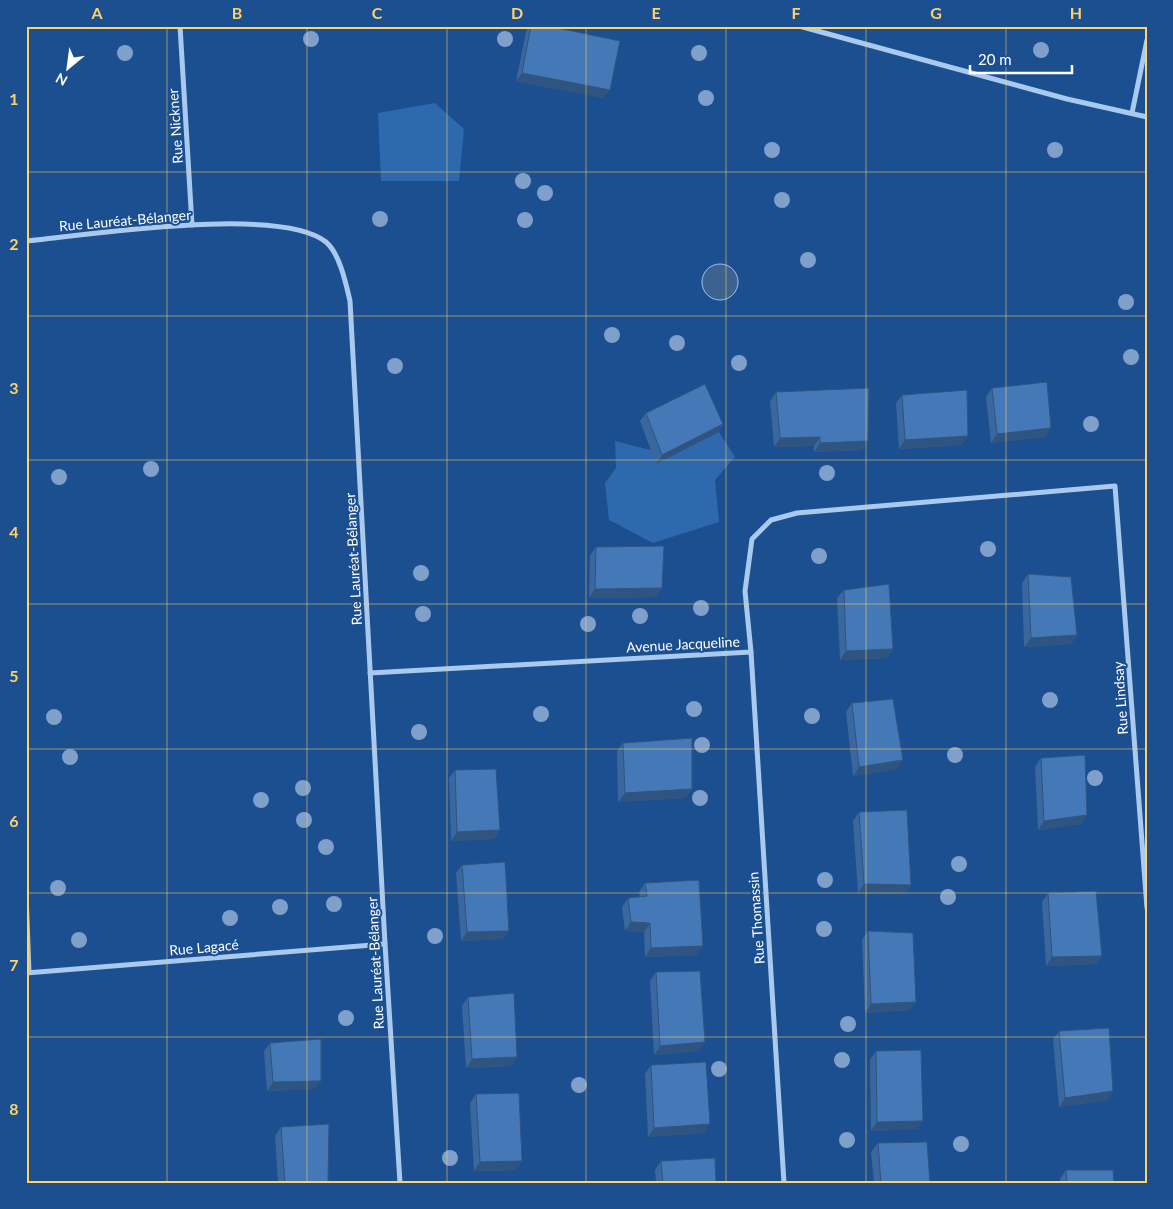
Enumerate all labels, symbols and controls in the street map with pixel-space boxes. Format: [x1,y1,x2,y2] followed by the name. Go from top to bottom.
[90,3,103,22] text: A
[232,3,242,22] text: B
[372,3,383,22] text: C
[511,3,523,22] text: D
[651,3,661,22] text: E
[791,3,801,22] text: F
[930,3,942,22] text: G
[1070,3,1082,22] text: H
[42,42,92,92] north arrow
[970,42,1073,74] scale bar
[978,50,1012,68] text: 20 m
[53,70,70,90] text: N
[164,88,186,164] street label: Rue Nickner
[9,89,19,108] text: 1
[58,206,192,234] street label: Rue Lauréat-Bélanger
[9,234,19,253] text: 2
[9,378,19,397] text: 3
[341,492,365,626] street label: Rue Lauréat-Bélanger
[9,522,19,541] text: 4
[626,633,740,655] street label: Avenue Jacqueline
[1109,660,1131,735] street label: Rue Lindsay
[9,666,19,685] text: 5
[9,811,19,830] text: 6
[744,871,768,965] street label: Rue Thomassin
[363,896,387,1030] street label: Rue Lauréat-Bélanger
[169,935,239,959] street label: Rue Lagacé
[9,955,19,974] text: 7
[9,1099,19,1118] text: 8

